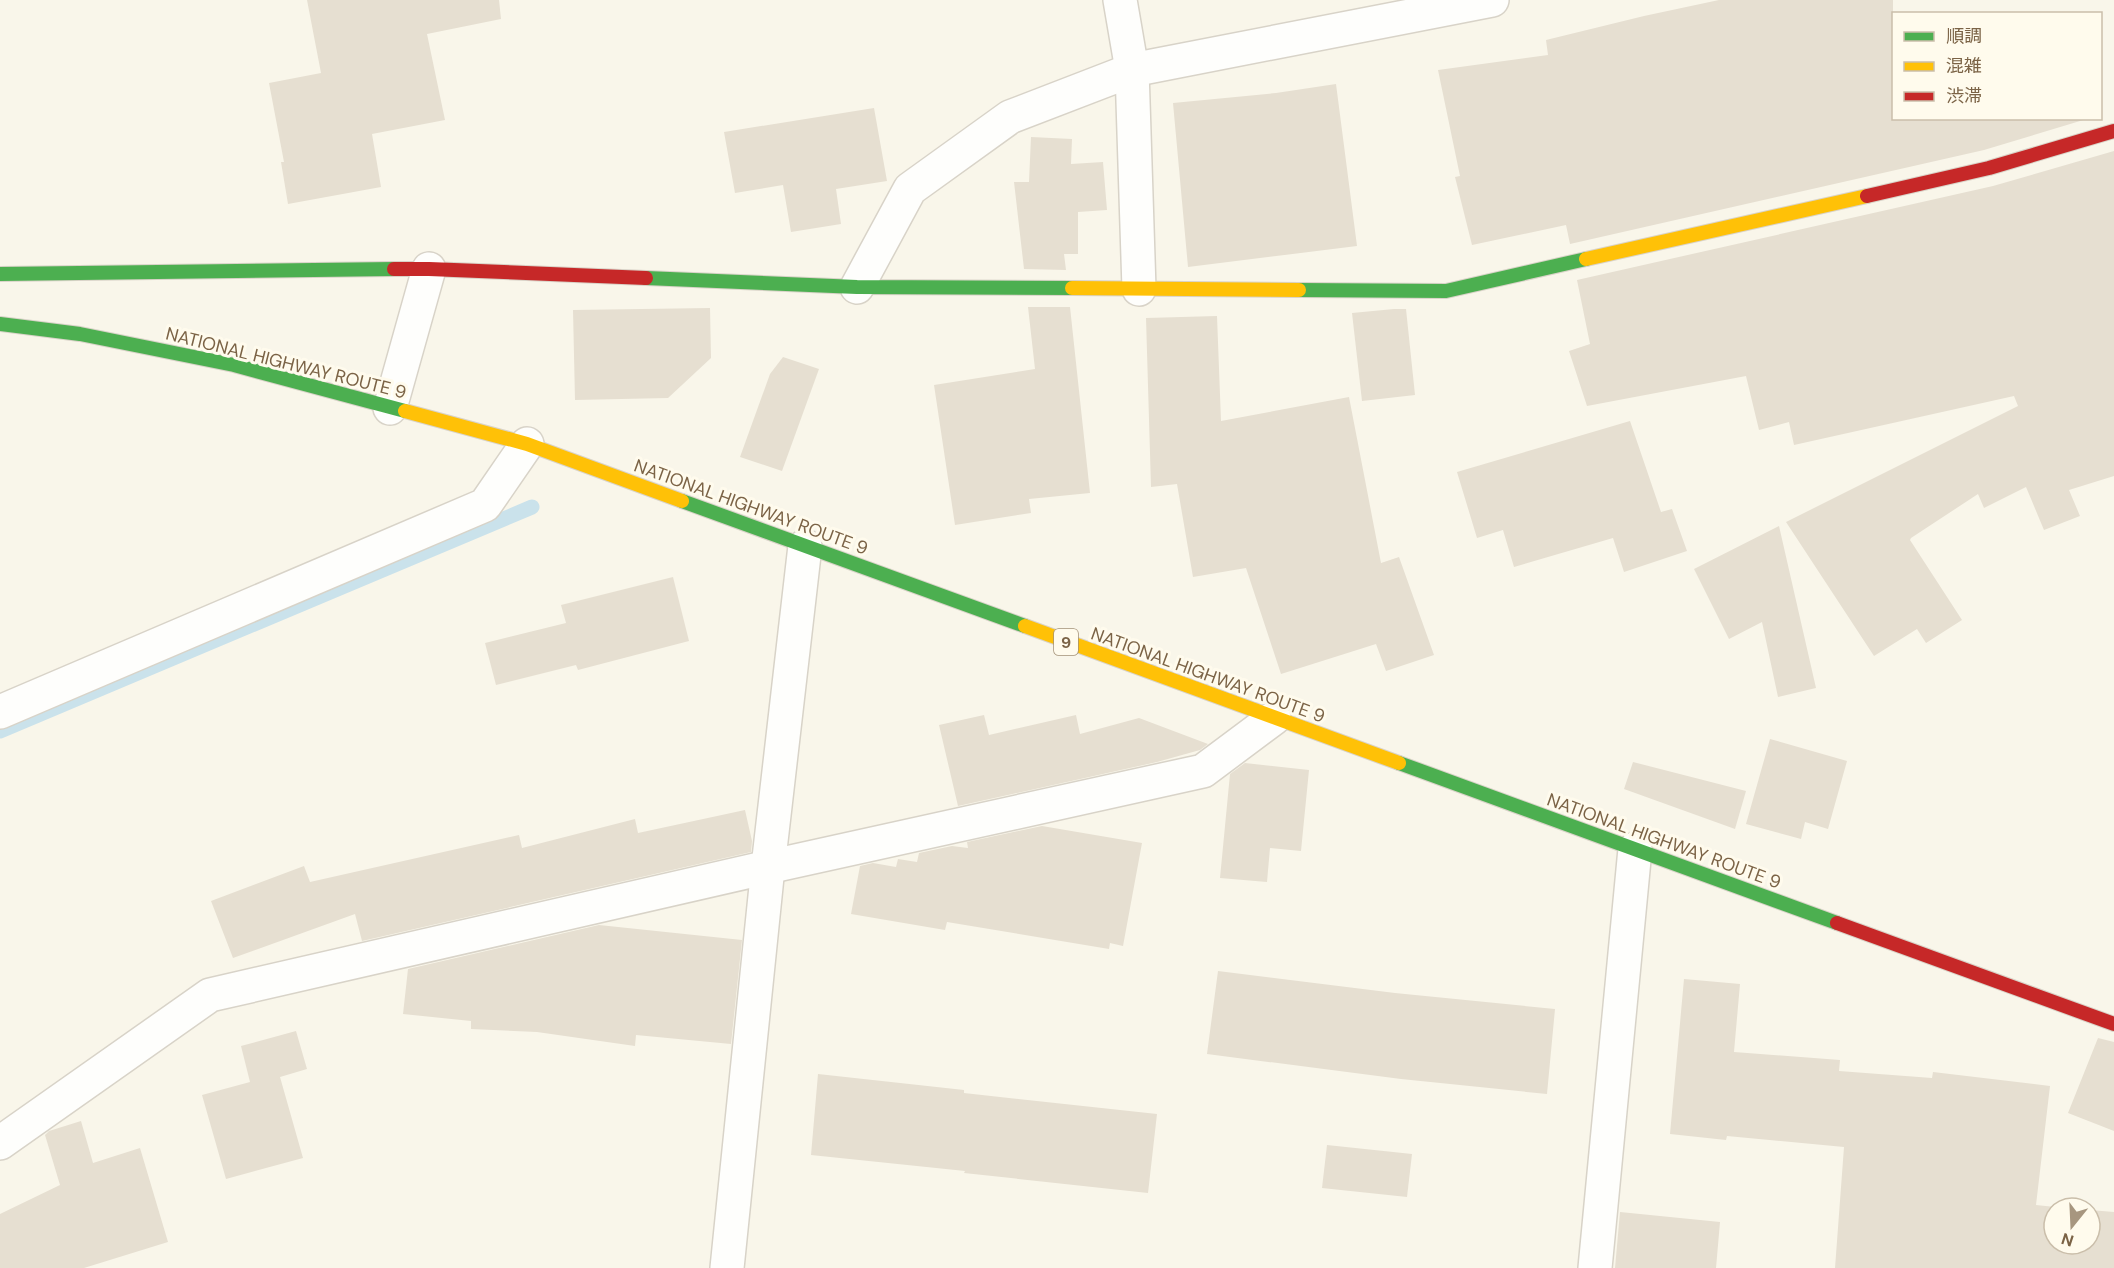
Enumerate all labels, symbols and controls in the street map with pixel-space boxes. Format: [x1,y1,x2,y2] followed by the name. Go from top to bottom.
[1892,12,2102,120] legend
[1946,24,1982,48] text: 順調
[1946,54,1982,78] text: 混雑
[1946,84,1982,108] text: 渋滞
[163,321,409,405] street label: NATIONAL HIGHWAY ROUTE 9
[631,453,871,561] street label: NATIONAL HIGHWAY ROUTE 9
[1088,621,1328,729] street label: NATIONAL HIGHWAY ROUTE 9
[1054,629,1078,655] road number: 9
[1544,787,1784,895] street label: NATIONAL HIGHWAY ROUTE 9
[2042,1196,2102,1256] north arrow
[2059,1228,2076,1252] text: N

